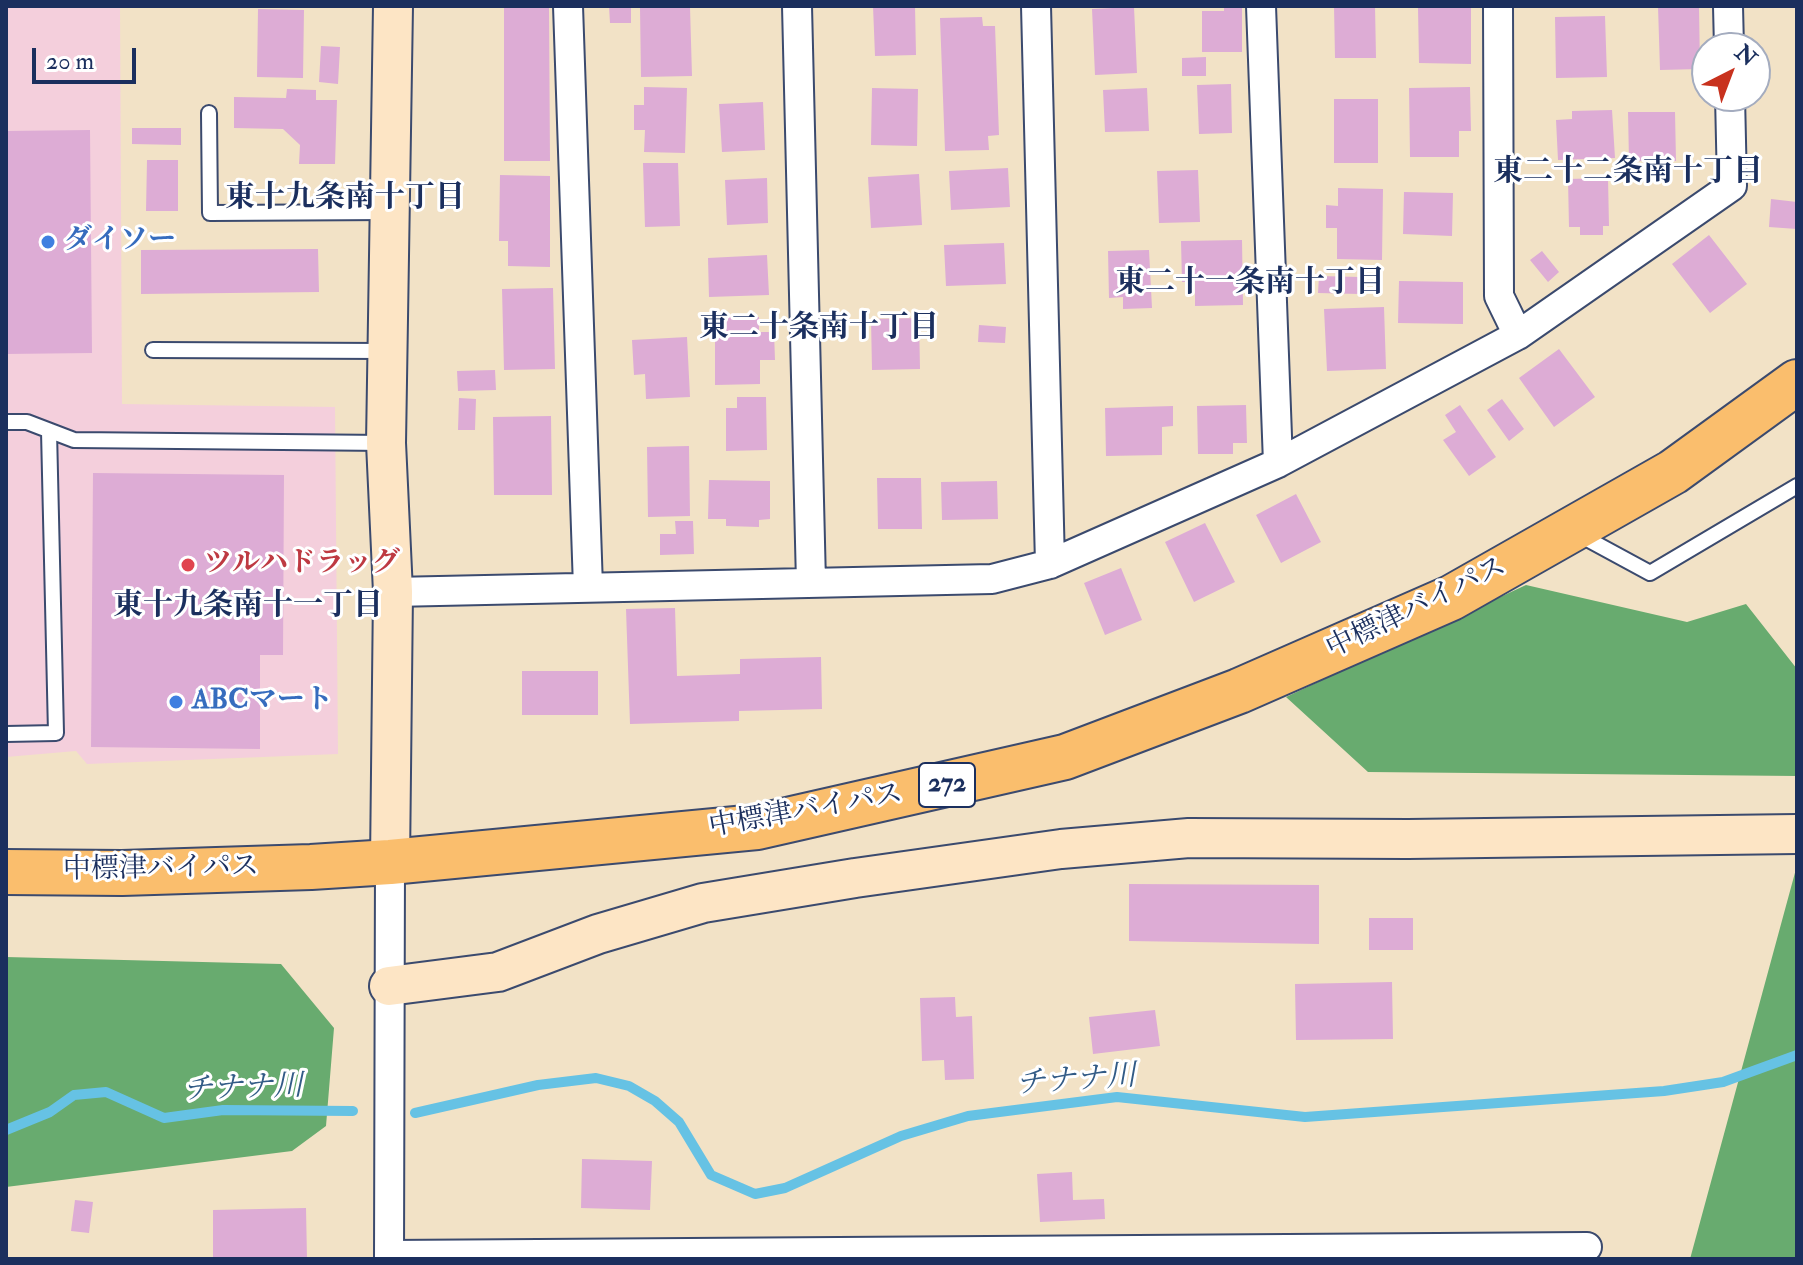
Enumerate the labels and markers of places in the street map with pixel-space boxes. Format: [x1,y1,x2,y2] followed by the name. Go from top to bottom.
[64,225,176,259] place label: ダイソー
[39,233,57,251] marker: ダイソー
[204,548,400,582] place label: ツルハドラッグ
[179,556,197,574] marker: ツルハドラッグ
[192,685,333,719] place label: ABCマート
[167,693,185,711] marker: ABCマート

